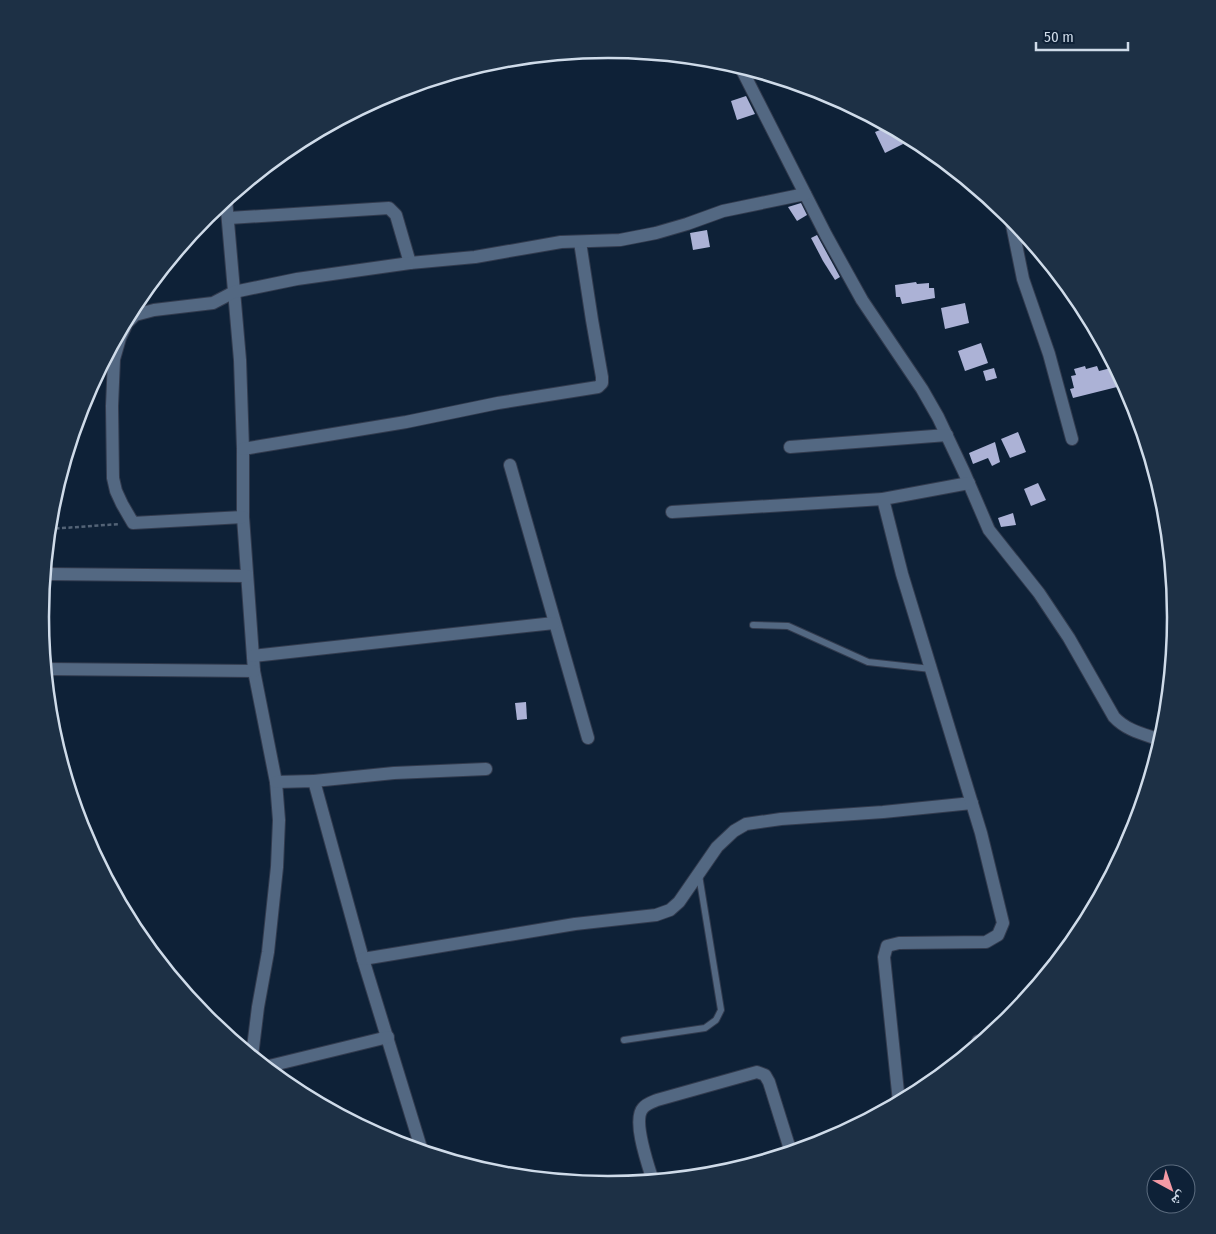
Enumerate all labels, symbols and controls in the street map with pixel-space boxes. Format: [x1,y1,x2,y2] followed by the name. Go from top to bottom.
[1036,20,1128,52] scale bar
[1044,28,1074,46] text: 50 m
[1146,1164,1196,1214] north arrow
[1168,1187,1190,1210] text: ش

